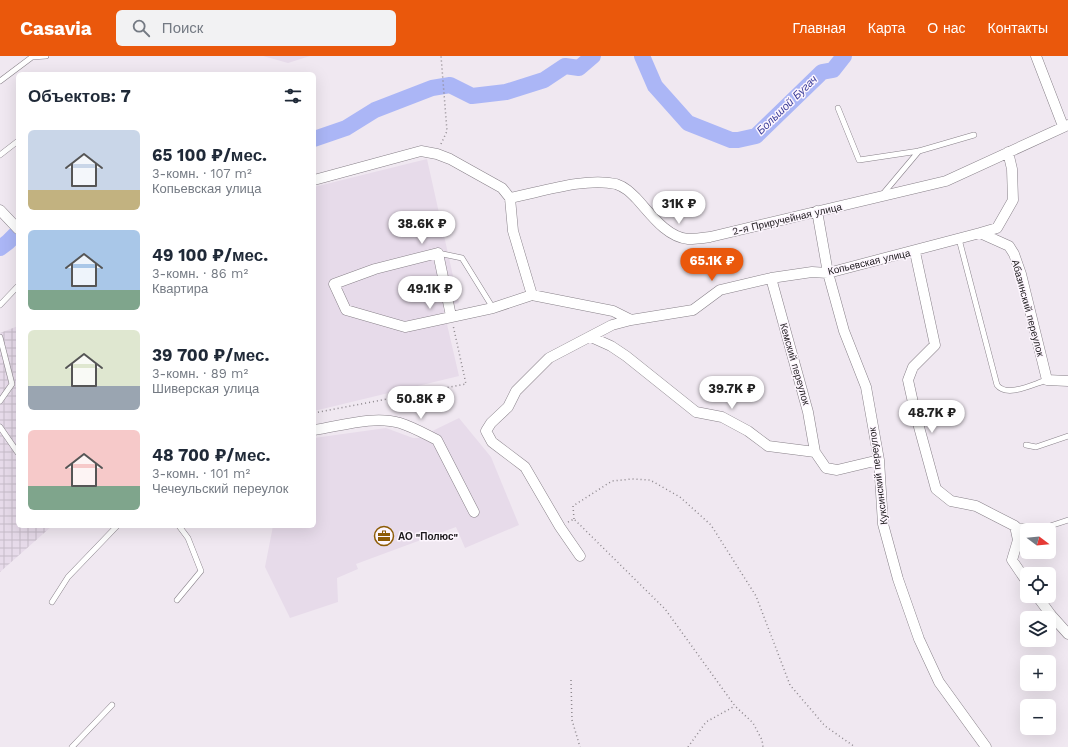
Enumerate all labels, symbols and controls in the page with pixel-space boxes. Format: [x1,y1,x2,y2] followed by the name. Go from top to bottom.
[116,10,396,46] search box
[20,17,92,40] text: Casavia
[130,17,152,39] icon: search
[162,19,203,37] text: Поиск
[793,20,846,36] text: Главная
[868,20,905,36] text: Карта
[927,20,966,36] text: О нас
[988,20,1048,36] text: Контакты
[754,73,820,137] water label: Большой Бугач
[282,85,304,107] icon: filters
[28,86,131,106] text: Объектов: 7
[152,145,267,165] text: 65 100 ₽/мес.
[60,146,108,194] icon: home
[152,166,252,181] text: 3-комн. · 107 m²
[152,181,262,196] text: Копьевская улица
[651,191,707,225] pin: 31K ₽
[662,196,696,211] text: 31K ₽
[731,201,843,237] street label: 2-я Приручейная улица
[385,211,459,245] pin: 38.6K ₽
[397,216,447,231] text: 38.6K ₽
[152,245,268,265] text: 49 100 ₽/мес.
[60,246,108,294] icon: home
[827,247,912,277] street label: Копьевская улица
[675,248,749,282] pin: 65.1K ₽
[689,253,735,268] text: 65.1K ₽
[1010,258,1046,358] street label: Абазинский переулок
[152,266,248,281] text: 3-комн. · 86 m²
[393,276,467,310] pin: 49.1K ₽
[152,281,208,296] text: Квартира
[407,281,453,296] text: 49.1K ₽
[778,322,812,407] street label: Кемский переулок
[152,345,269,365] text: 39 700 ₽/мес.
[60,346,108,394] icon: home
[152,366,248,381] text: 3-комн. · 89 m²
[695,376,769,410] pin: 39.7K ₽
[152,381,259,396] text: Шиверская улица
[708,381,756,396] text: 39.7K ₽
[384,386,458,420] pin: 50.8K ₽
[396,391,446,406] text: 50.8K ₽
[895,400,969,434] pin: 48.7K ₽
[908,405,956,420] text: 48.7K ₽
[866,426,889,525] street label: Куксинский переулок
[152,445,271,465] text: 48 700 ₽/мес.
[60,446,108,494] icon: home
[152,466,250,481] text: 3-комн. · 101 m²
[152,481,288,496] text: Чечеульский переулок
[1020,523,1056,559] north arrow
[1020,523,1056,735] map controls
[373,525,395,547] office icon: АО "Полюс"
[398,531,459,542] place label: АО "Полюс"
[1020,567,1056,603] button: locate
[1020,611,1056,647] button: layers
[1020,655,1056,691] button: +
[1020,699,1056,735] button: −

